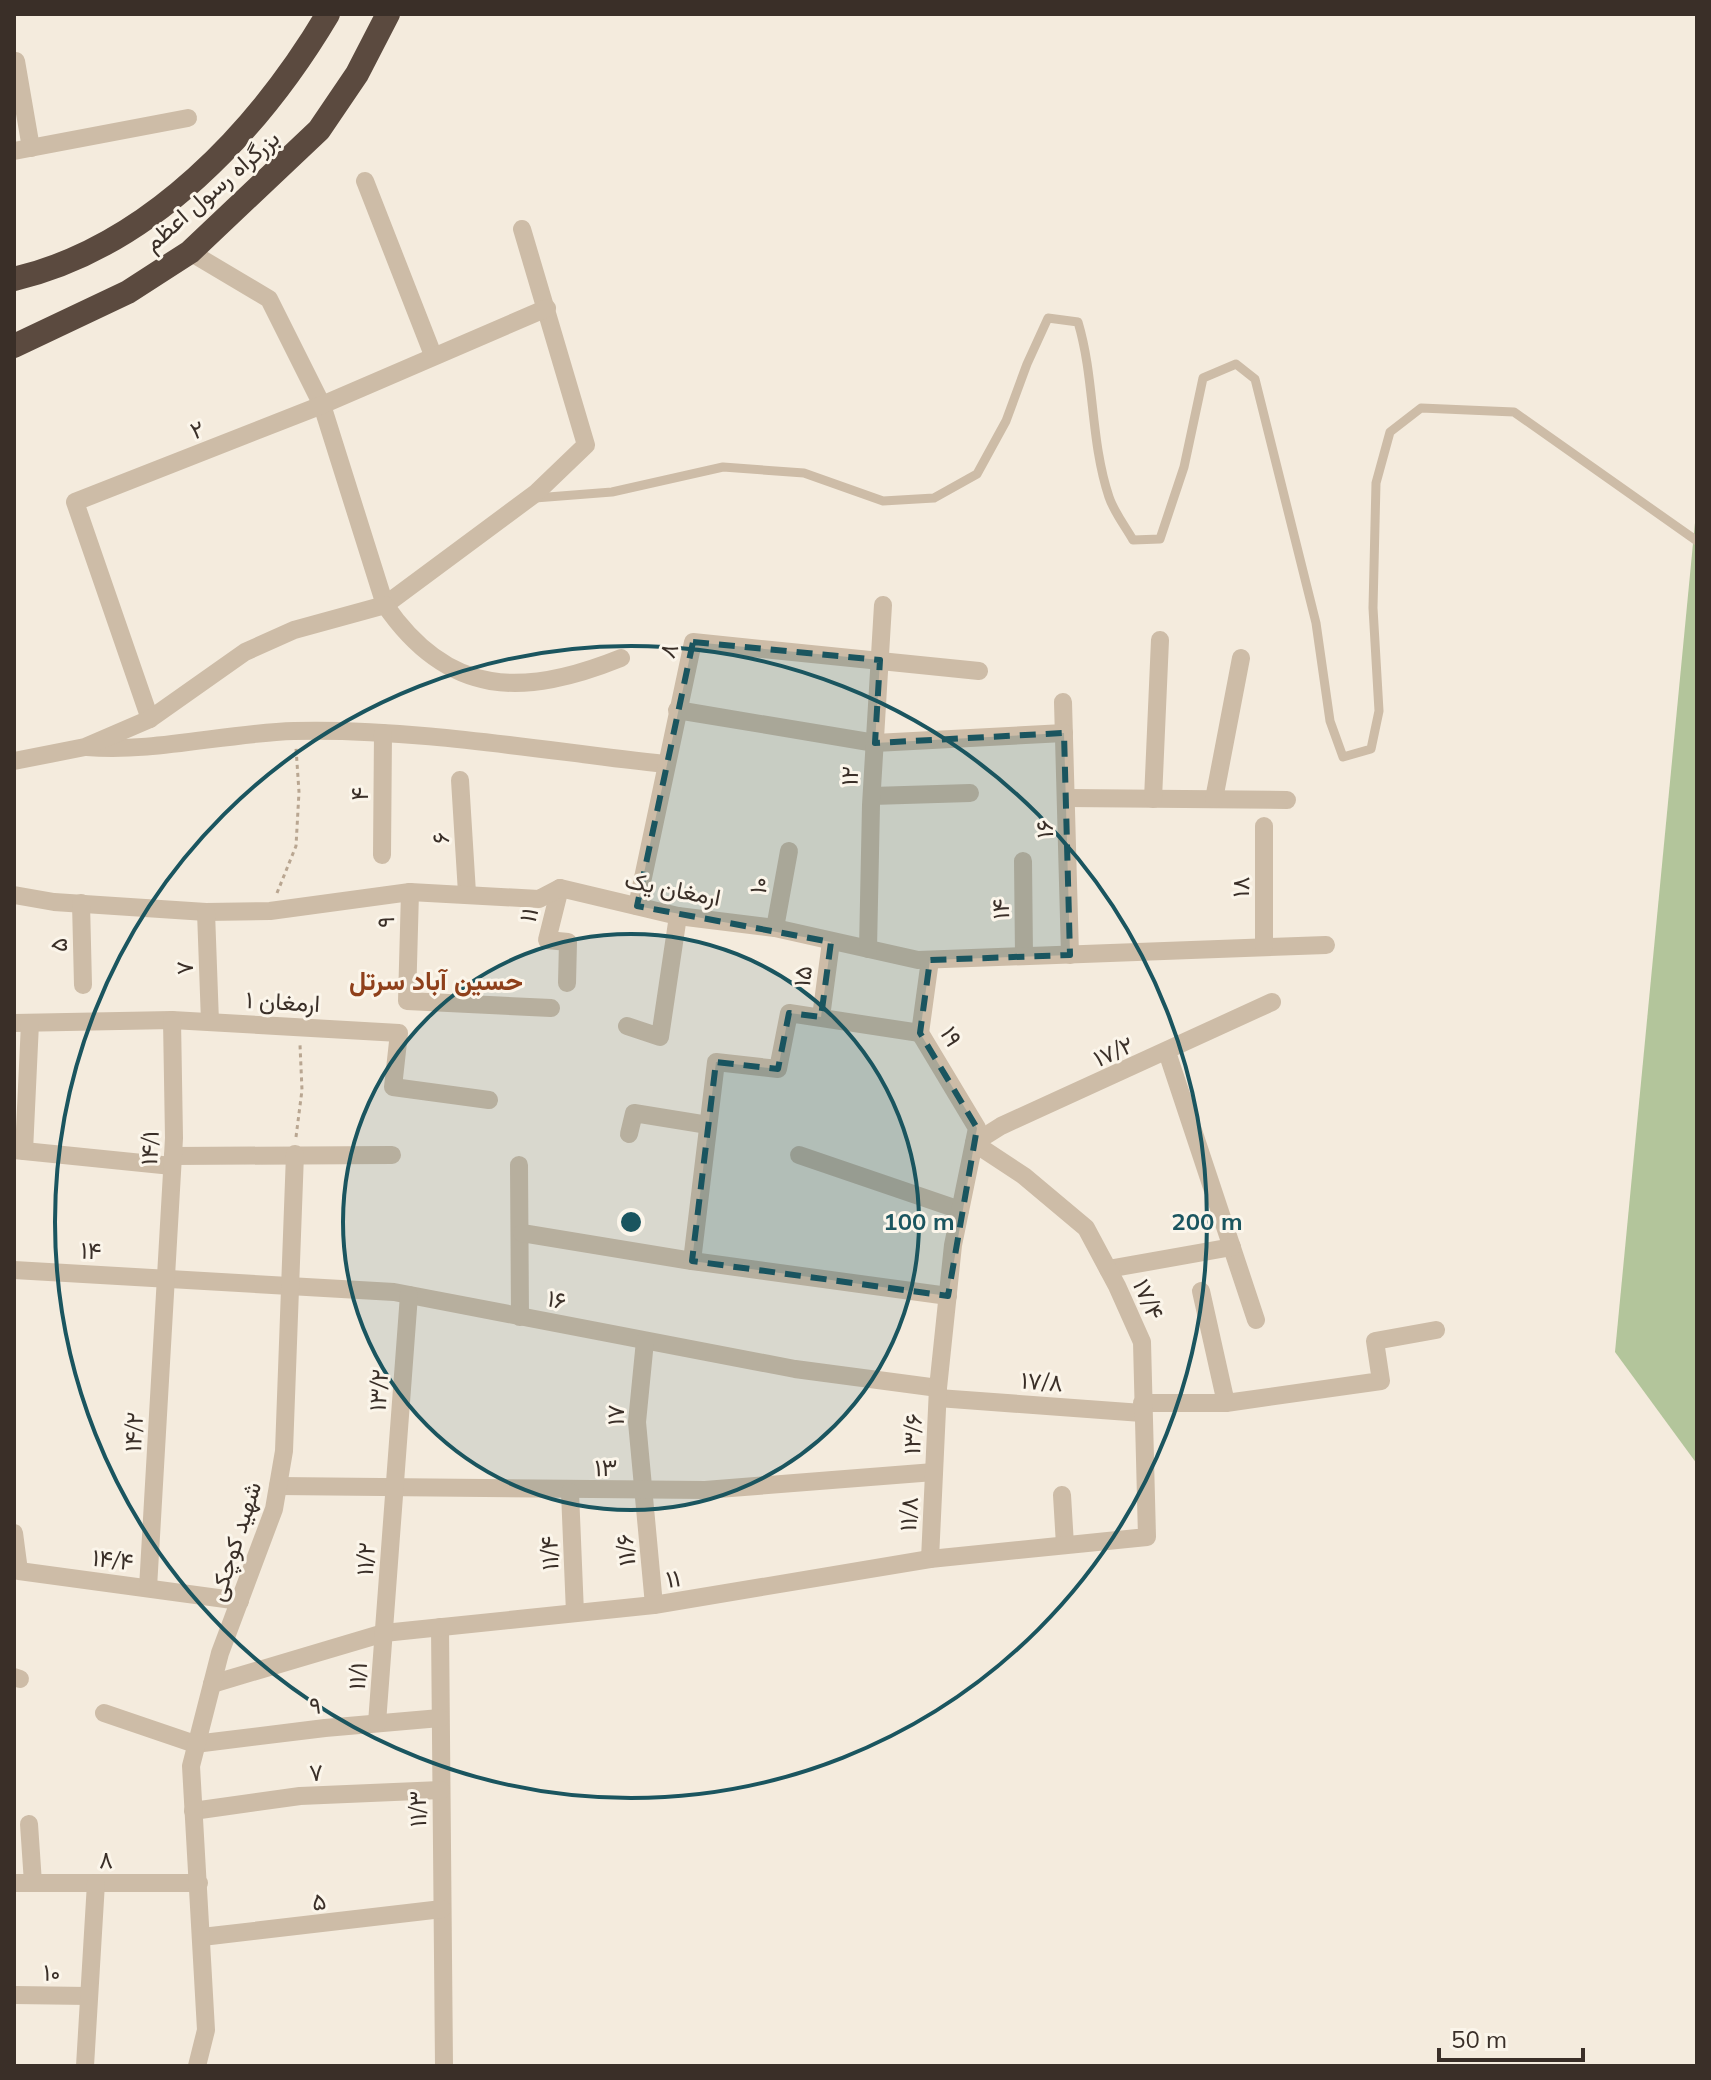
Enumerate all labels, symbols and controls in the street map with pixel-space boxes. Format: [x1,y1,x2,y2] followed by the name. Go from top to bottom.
[137,123,286,259] street label: بزرگراه رسول اعظم
[186,413,208,445] street label: ۲
[651,638,685,662] street label: ۸
[834,765,864,787] street label: ۱۲
[344,787,374,801] street label: ۴
[1029,819,1059,839] street label: ۱۶
[425,831,455,845] street label: ۶
[622,864,724,913] street label: ارمغان یک
[742,874,774,896] street label: ۱۰
[1225,876,1255,898] street label: ۱۸
[985,898,1015,920] street label: ۱۴
[512,904,544,926] street label: ۱۱
[370,916,400,928] street label: ۹
[43,937,73,953] street label: ۵
[169,960,199,976] street label: ۷
[349,964,523,997] district label: حسین آباد سرتل
[786,964,818,988] street label: ۱۵
[245,984,321,1019] street label: ارمغان ۱
[934,1020,970,1052] street label: ۱۹
[1088,1029,1138,1073] street label: ۱۷/۲
[133,1130,165,1166] street label: ۱۴/۱
[883,1206,955,1236] text: 100 m
[1171,1206,1243,1236] text: 200 m
[617,1208,645,1236] centre of rings
[80,1234,102,1266] street label: ۱۴
[1127,1274,1171,1324] street label: ۱۷/۴
[545,1283,569,1315] street label: ۱۶
[1020,1365,1064,1397] street label: ۱۷/۸
[362,1368,394,1412] street label: ۱۳/۲
[600,1404,630,1426] street label: ۱۷
[117,1411,149,1453] street label: ۱۴/۲
[896,1413,928,1455] street label: ۱۳/۶
[594,1452,618,1482] street label: ۱۳
[201,1477,269,1605] street label: شهید کوچکی
[892,1496,924,1532] street label: ۱۱/۸
[609,1533,641,1567] street label: ۱۱/۶
[533,1535,565,1571] street label: ۱۱/۴
[349,1541,381,1577] street label: ۱۱/۲
[91,1542,135,1576] street label: ۱۴/۴
[664,1562,682,1594] street label: ۱۱
[341,1661,373,1691] street label: ۱۱/۱
[308,1689,322,1721] street label: ۹
[308,1757,324,1787] street label: ۷
[402,1790,432,1828] street label: ۱۱/۳
[99,1844,113,1874] street label: ۸
[310,1885,328,1917] street label: ۵
[43,1957,61,1987] street label: ۱۰
[1439,2012,1583,2062] scale bar
[1451,2024,1507,2054] text: 50 m

